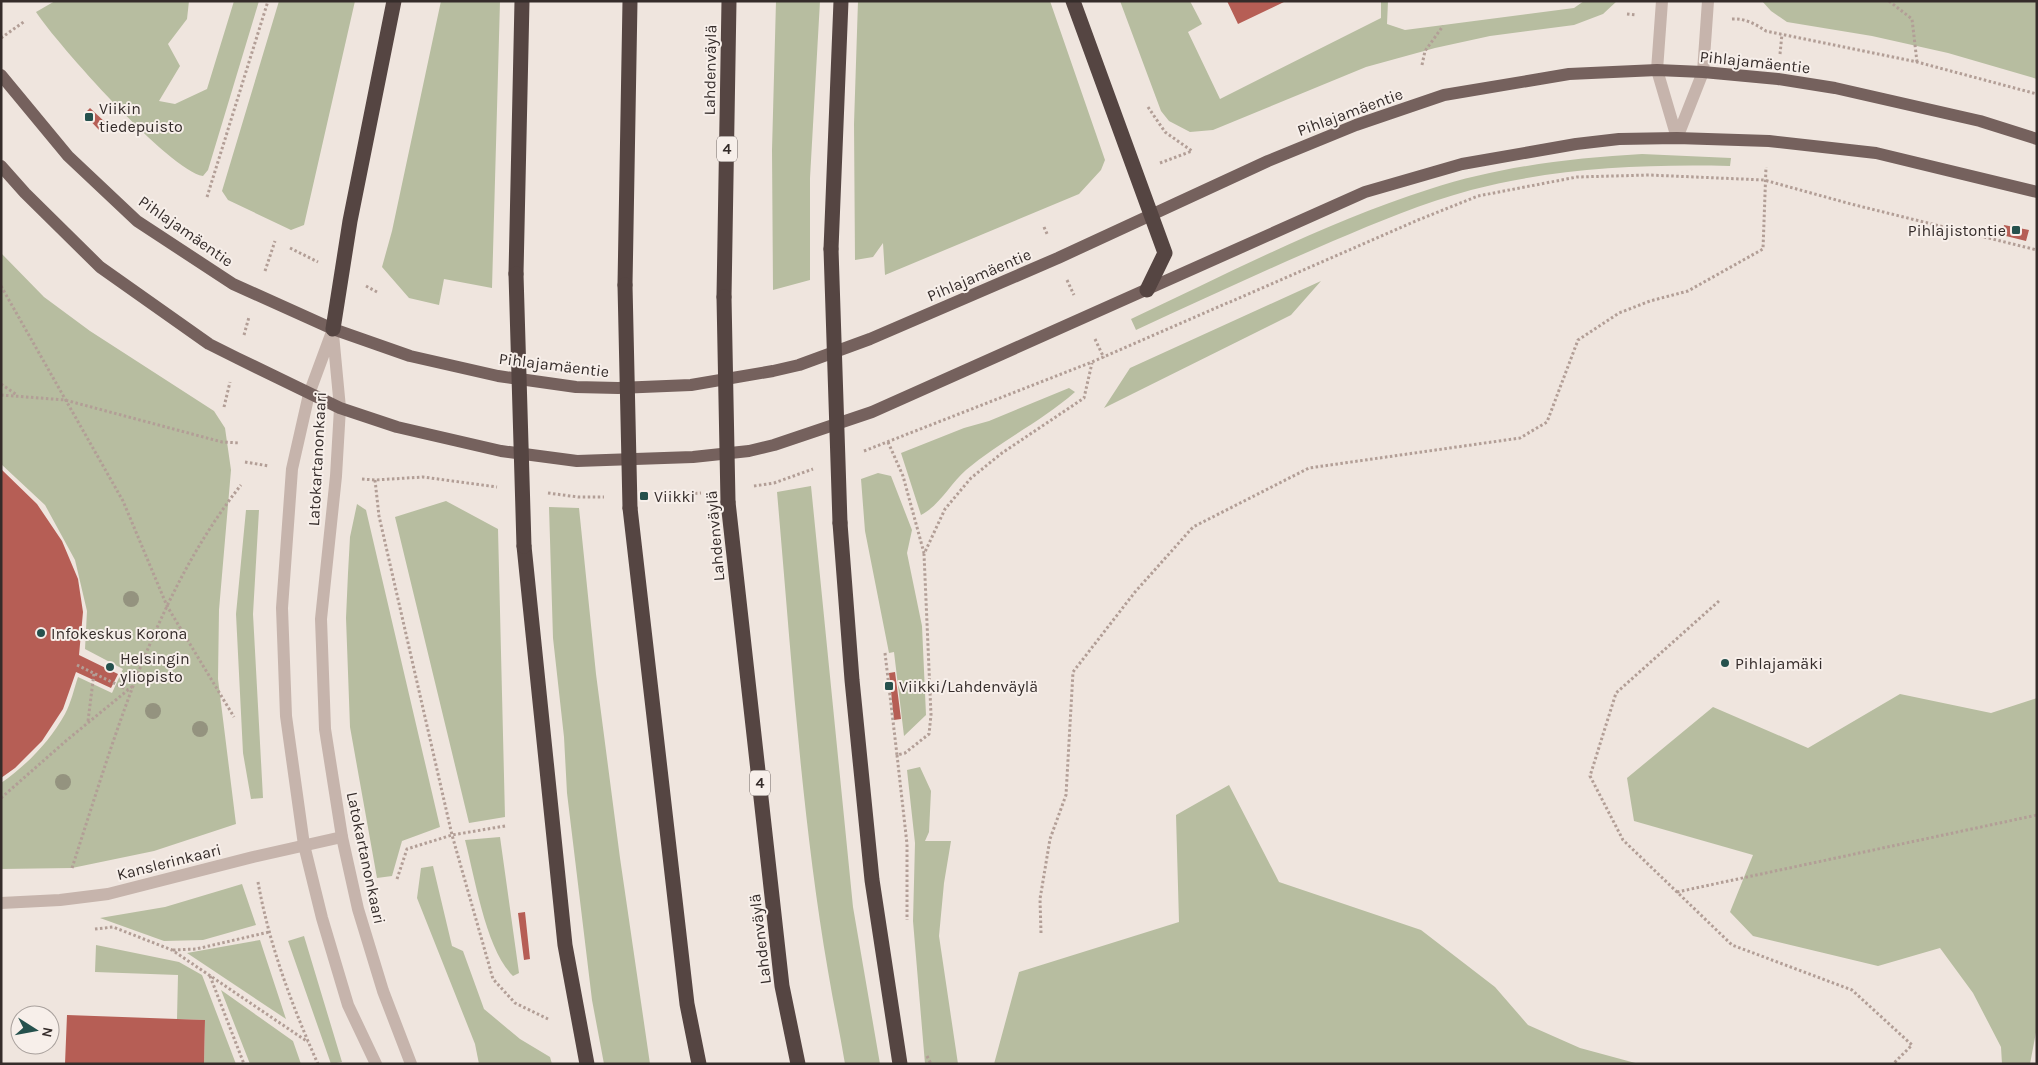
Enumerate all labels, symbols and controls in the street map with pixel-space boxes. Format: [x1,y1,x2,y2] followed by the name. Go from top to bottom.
[700,24,720,116] street label: Lahdenväylä
[1699,47,1811,77] street label: Pihlajamäentie
[1295,84,1405,140] street label: Pihlajamäentie
[99,99,183,136] place label: Viikin tiedepuisto
[83,111,95,123] marker: Viikin tiedepuisto
[717,136,737,162] road number: 4
[135,191,237,271] street label: Pihlajamäentie
[1908,221,2006,240] place label: Pihlajistontie
[2010,224,2022,236] marker: Pihlajistontie
[924,245,1034,305] street label: Pihlajamäentie
[498,349,610,381] street label: Pihlajamäentie
[304,391,330,527] street label: Latokartanonkaari
[654,487,695,506] place label: Viikki
[638,490,650,502] marker: Viikki
[702,490,728,582] street label: Lahdenväylä
[51,624,187,643] place label: Infokeskus Korona
[35,627,47,639] marker: Infokeskus Korona
[119,649,190,686] place label: Helsingin yliopisto
[1735,654,1823,673] place label: Pihlajamäki
[1719,657,1731,669] marker: Pihlajamäki
[104,661,116,673] marker: Helsingin yliopisto
[899,677,1038,696] place label: Viikki/Lahdenväylä
[883,680,895,692] marker: Viikki/Lahdenväylä
[750,770,770,796] road number: 4
[343,790,389,926] street label: Latokartanonkaari
[115,840,223,884] street label: Kanslerinkaari
[745,893,775,985] street label: Lahdenväylä
[10,1005,60,1055] north arrow
[38,1026,57,1039] text: N

